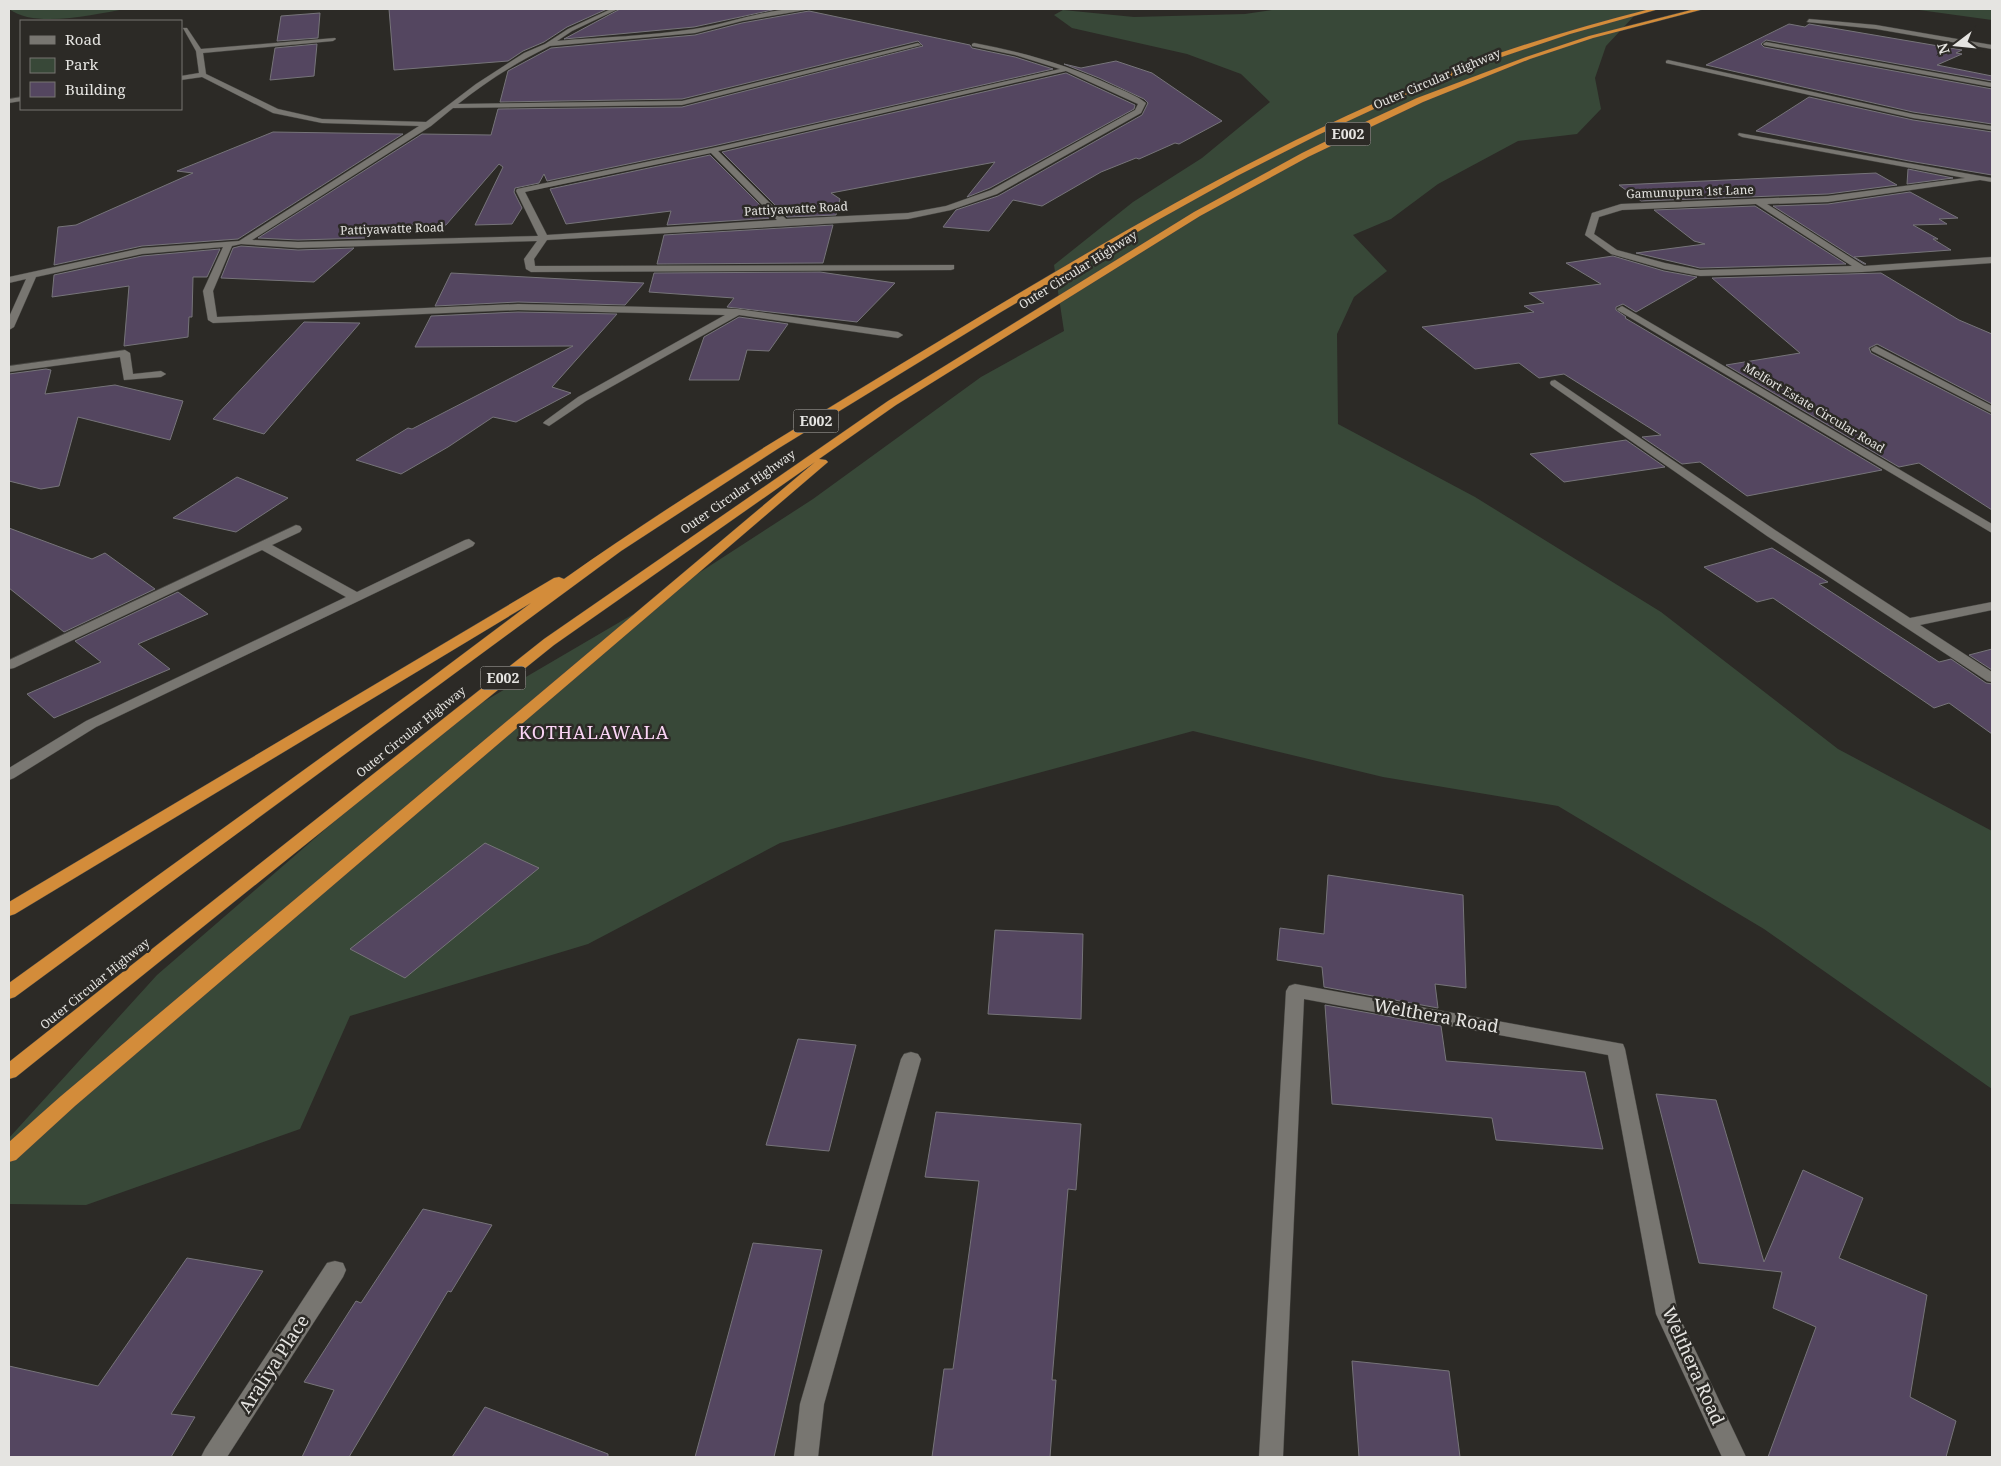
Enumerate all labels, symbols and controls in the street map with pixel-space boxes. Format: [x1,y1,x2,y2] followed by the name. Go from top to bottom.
[20,20,182,110] legend
[1931,20,1981,70] north arrow
[65,29,101,49] text: Road
[1932,41,1954,57] text: N
[1371,44,1503,113] street label: Outer Circular Highway
[65,54,99,74] text: Park
[65,79,126,99] text: Building
[1326,122,1370,146] road number: E002
[1626,181,1754,202] street label: Gamunupura 1st Lane
[744,197,849,220] street label: Pattiyawatte Road
[340,218,445,239] street label: Pattiyawatte Road
[1015,226,1140,313] street label: Outer Circular Highway
[1740,359,1889,457] street label: Melfort Estate Circular Road
[794,410,838,432] road number: E002
[677,445,799,538] street label: Outer Circular Highway
[480,666,526,690] road number: E002
[352,682,469,781] street label: Outer Circular Highway
[518,720,670,744] district label: KOTHALAWALA
[36,934,153,1033] street label: Outer Circular Highway
[1372,992,1501,1038] street label: Welthera Road
[1657,1303,1731,1428] street label: Welthera Road
[233,1310,314,1417] street label: Araliya Place

